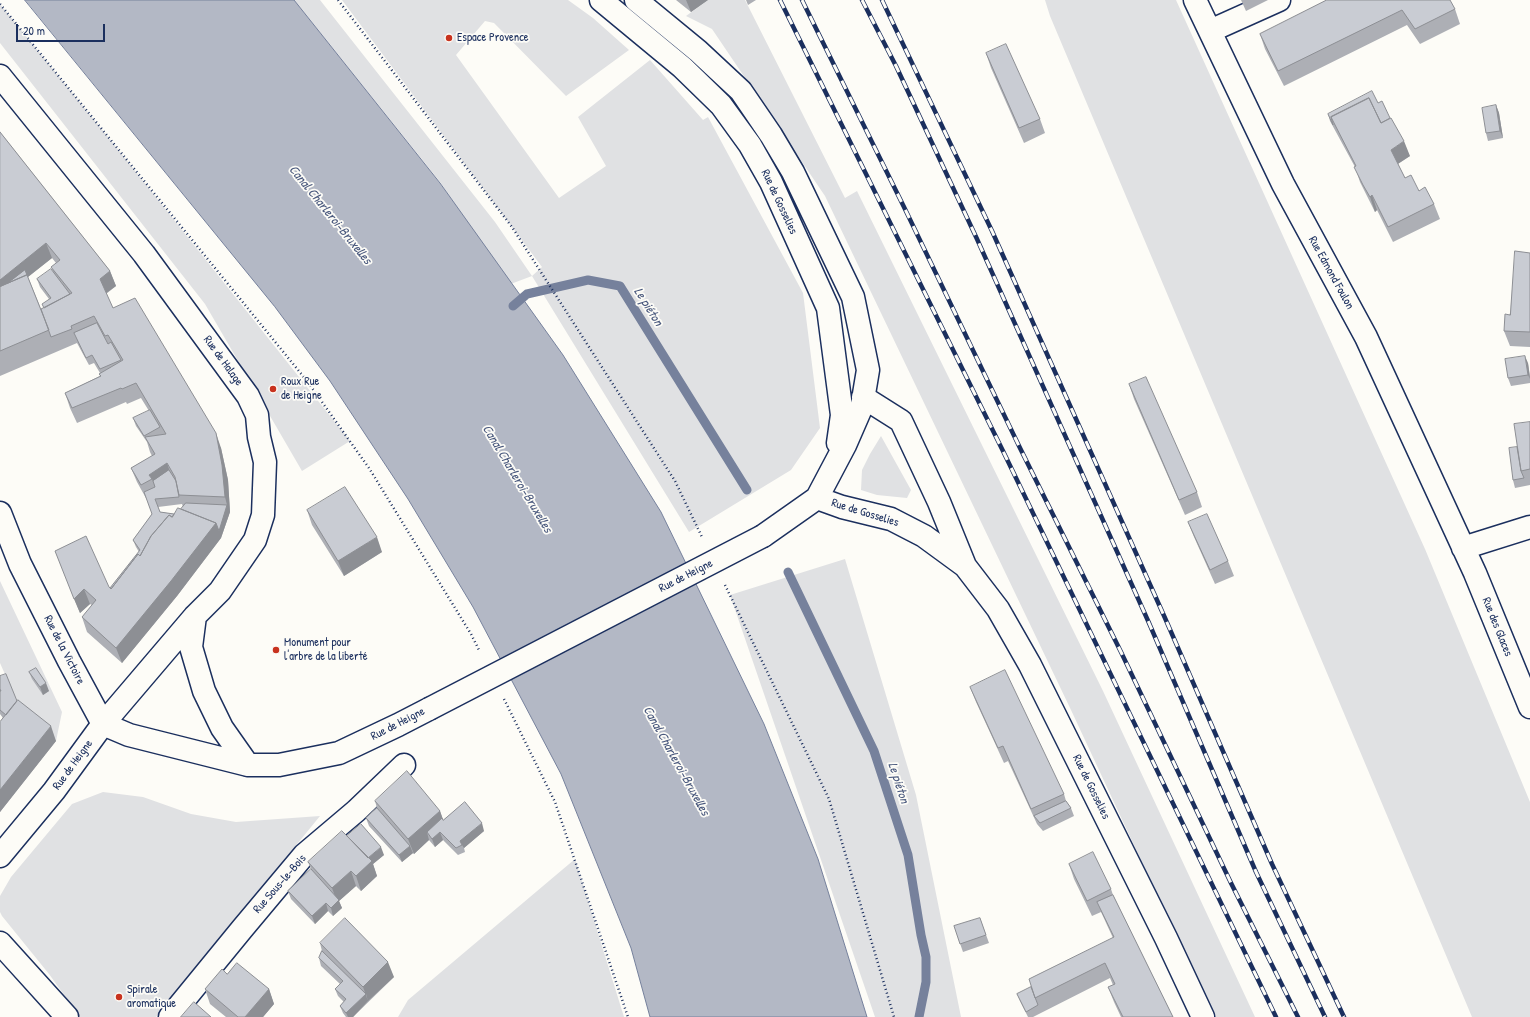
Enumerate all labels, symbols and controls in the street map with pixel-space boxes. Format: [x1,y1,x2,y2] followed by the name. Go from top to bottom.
[18,16,107,42] scale bar
[23,22,45,39] text: 20 m
[457,31,529,45] place label: Espace Provence
[444,33,454,43] marker: Espace Provence
[285,162,375,268] water label: Canal Charleroi-Bruxelles
[758,167,800,237] street label: Rue de Gosselies
[1305,234,1357,312] street label: Rue Edmond Foulon
[630,285,666,329] water label: Le piéton
[200,333,246,389] street label: Rue de Halage
[281,375,322,403] place label: Roux Rue de Heigne
[268,384,278,394] marker: Roux Rue de Heigne
[479,422,555,536] water label: Canal Charleroi-Bruxelles
[829,496,901,530] street label: Rue de Gosselies
[657,556,715,596] street label: Rue de Heigne
[1479,595,1515,659] street label: Rue des Glaces
[40,613,88,687] street label: Rue de la Victoire
[284,636,368,664] place label: Monument pour l'arbre de la liberté
[271,645,281,655] marker: Monument pour l'arbre de la liberté
[639,703,713,819] water label: Canal Charleroi-Bruxelles
[369,704,427,744] street label: Rue de Heigne
[50,737,96,793] street label: Rue de Heigne
[1069,752,1113,822] street label: Rue de Gosselies
[884,761,912,805] water label: Le piéton
[250,852,310,916] street label: Rue Sous-le-Bois
[127,983,176,1011] place label: Spirale aromatique
[114,992,124,1002] marker: Spirale aromatique

